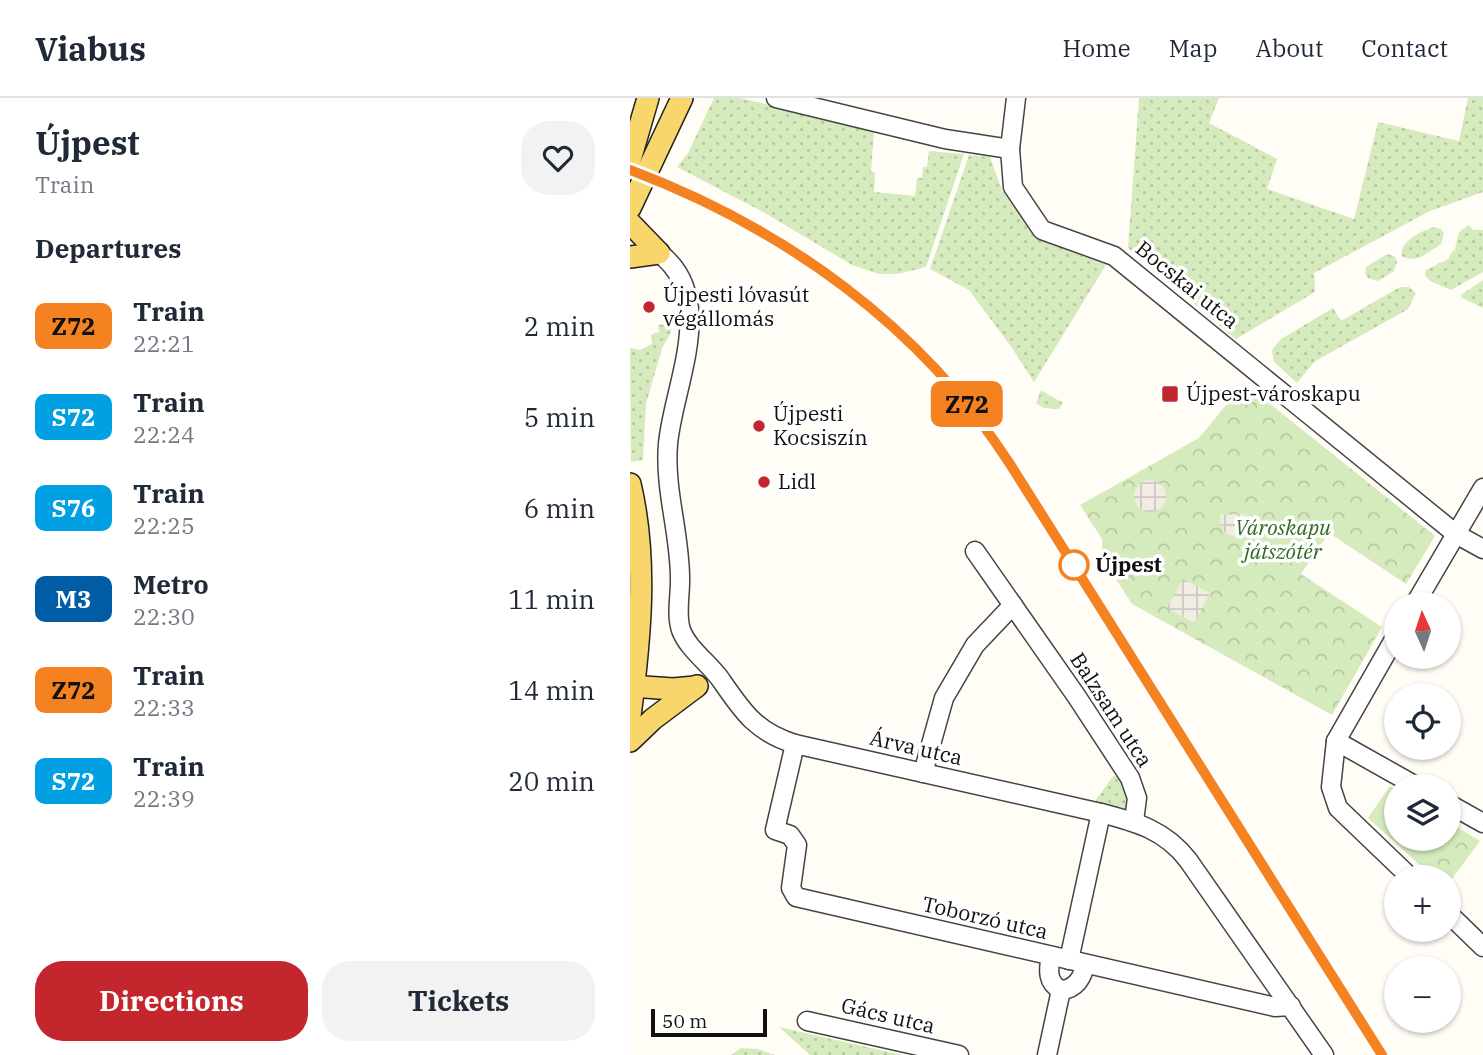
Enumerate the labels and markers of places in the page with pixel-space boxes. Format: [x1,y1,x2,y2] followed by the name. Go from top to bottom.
[663,280,809,332] place label: Újpesti lóvasút végállomás
[641,299,657,315] marker: Újpesti lóvasút végállomás
[1186,379,1361,407] place label: Újpest-városkapu
[1160,384,1180,404] marker: Újpest-városkapu
[773,399,868,451] place label: Újpesti Kocsiszín
[751,418,767,434] marker: Újpesti Kocsiszín
[778,467,816,495] place label: Lidl
[756,474,772,490] marker: Lidl
[1059,550,1089,580] marker: Újpest
[1095,550,1162,578] place label: Újpest

